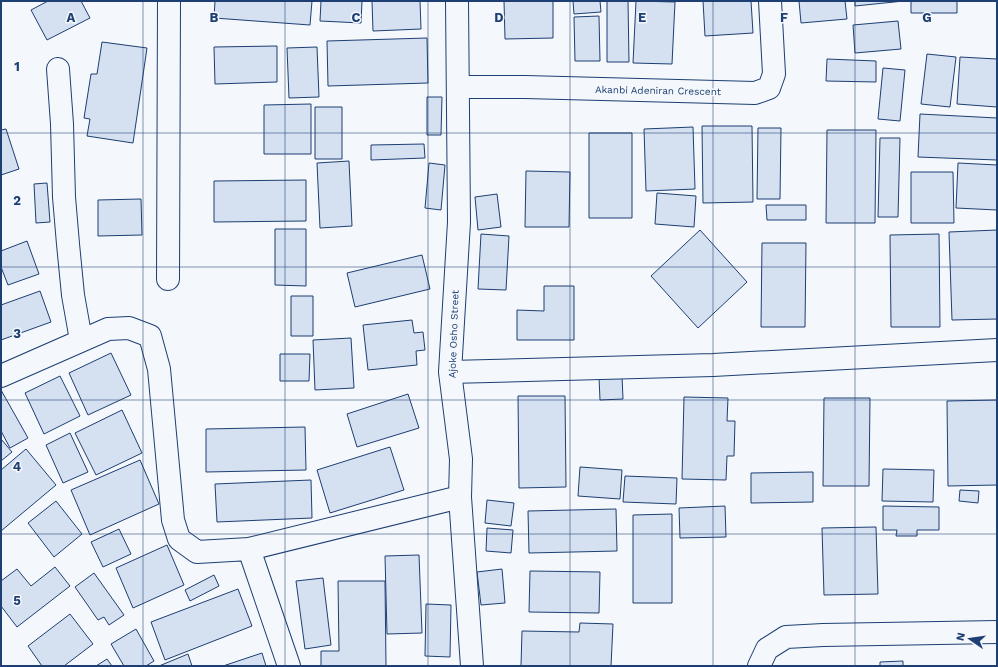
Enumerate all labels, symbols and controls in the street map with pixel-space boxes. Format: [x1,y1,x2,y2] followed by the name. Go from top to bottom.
[67,10,76,25] text: A
[210,10,219,25] text: B
[352,10,361,25] text: C
[494,10,504,25] text: D
[638,10,646,25] text: E
[780,10,788,25] text: F
[922,10,932,25] text: G
[14,59,20,74] text: 1
[595,84,722,97] street label: Akanbi Adeniran Crescent
[13,193,21,208] text: 2
[446,289,461,378] street label: Ajoke Osho Street
[13,326,21,341] text: 3
[13,459,22,474] text: 4
[13,593,21,608] text: 5
[950,619,990,659] north arrow
[953,631,968,642] text: N

